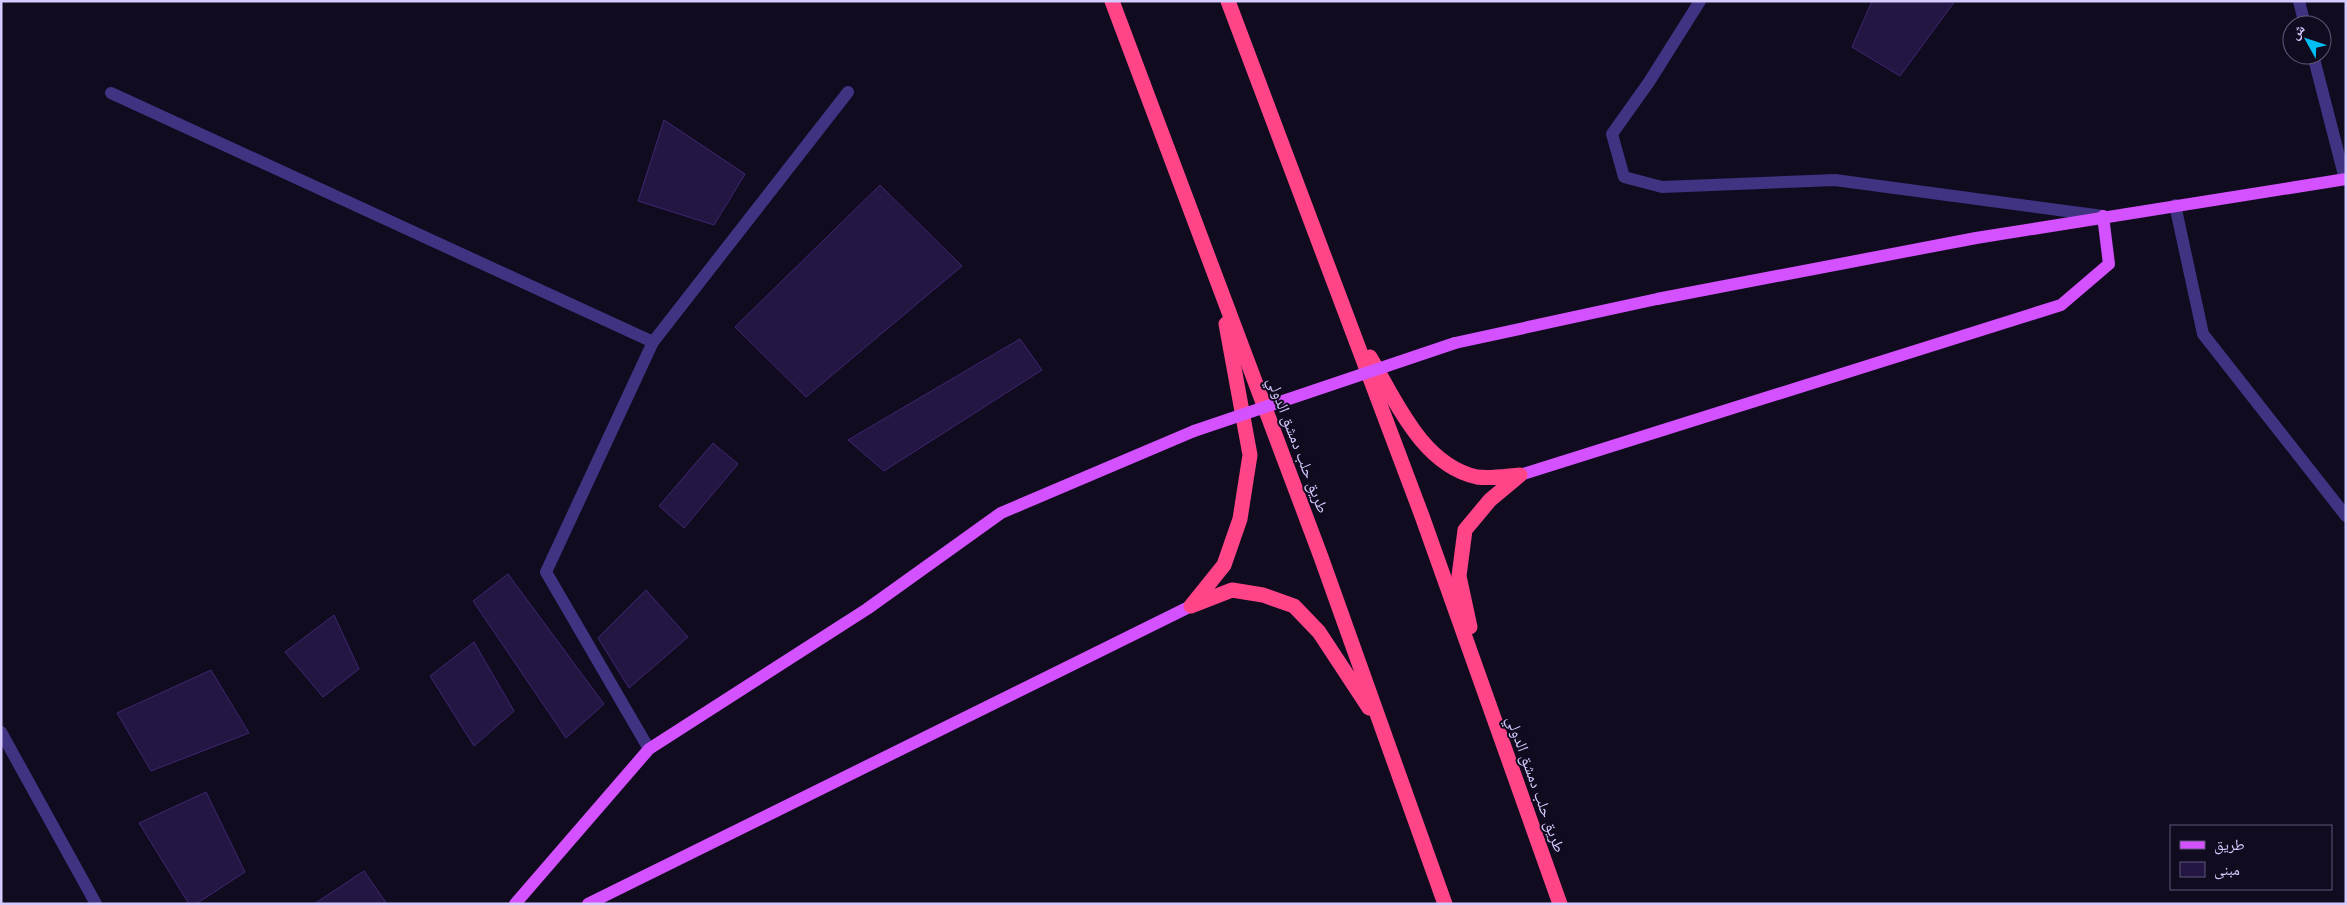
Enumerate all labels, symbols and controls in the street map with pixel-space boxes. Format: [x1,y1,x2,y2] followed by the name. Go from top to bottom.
[2282,15,2332,65] north arrow
[2285,20,2309,43] text: ش
[1260,374,1334,517] street label: طريق حلب دمشق الدولي
[1500,713,1571,856] street label: طريق حلب دمشق الدولي
[2170,825,2332,890] legend
[2214,835,2245,855] text: طريق
[2214,860,2240,880] text: مبنى

